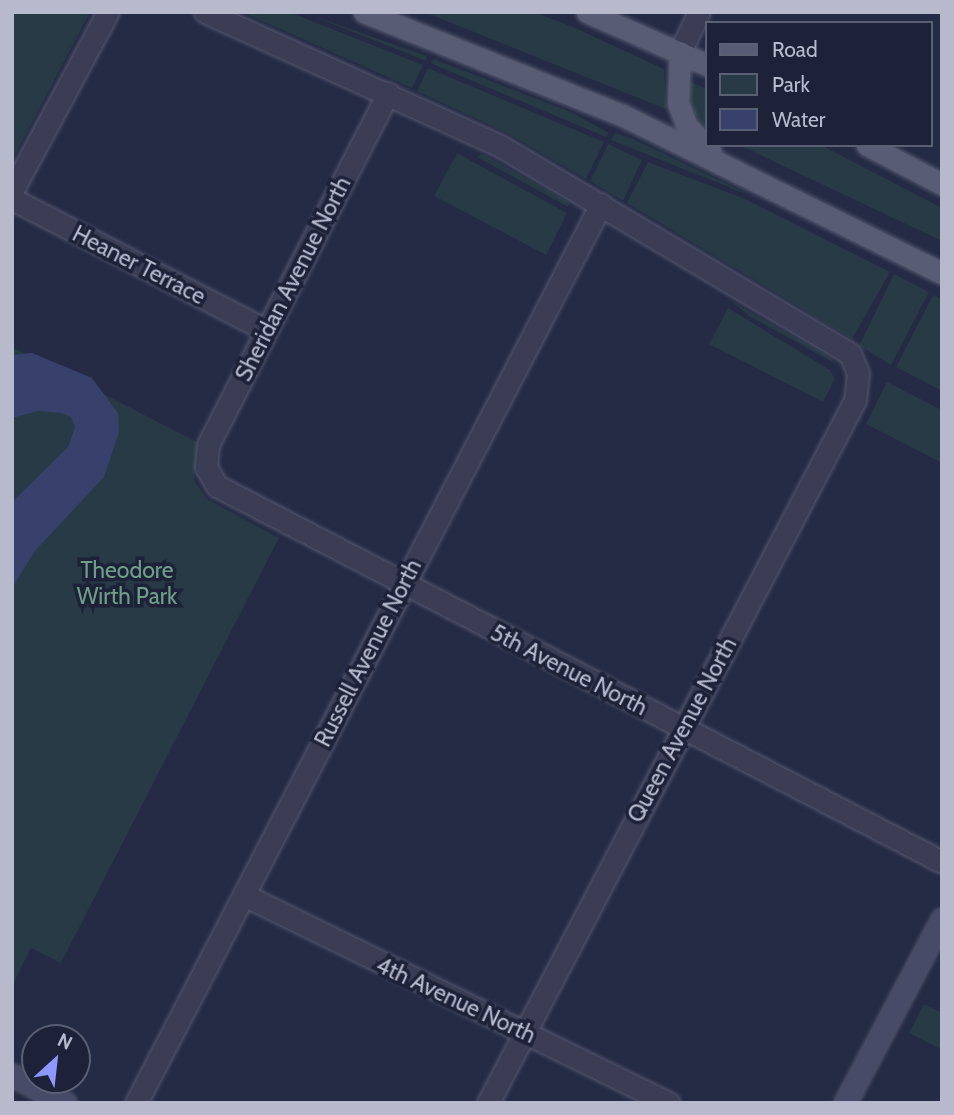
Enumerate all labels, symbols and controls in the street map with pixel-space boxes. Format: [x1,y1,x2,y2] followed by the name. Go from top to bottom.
[706,21,933,147] legend
[772,37,818,62] text: Road
[772,72,810,97] text: Park
[772,107,825,132] text: Water
[229,172,357,386] street label: Sheridan Avenue North
[68,220,210,310] street label: Heaner Terrace
[309,555,427,751] street label: Russell Avenue North
[77,556,177,610] park label: Theodore Wirth Park
[486,619,652,721] street label: 5th Avenue North
[622,633,742,827] street label: Queen Avenue North
[372,951,540,1049] street label: 4th Avenue North
[21,1024,91,1094] north arrow
[54,1028,76,1055] text: N

